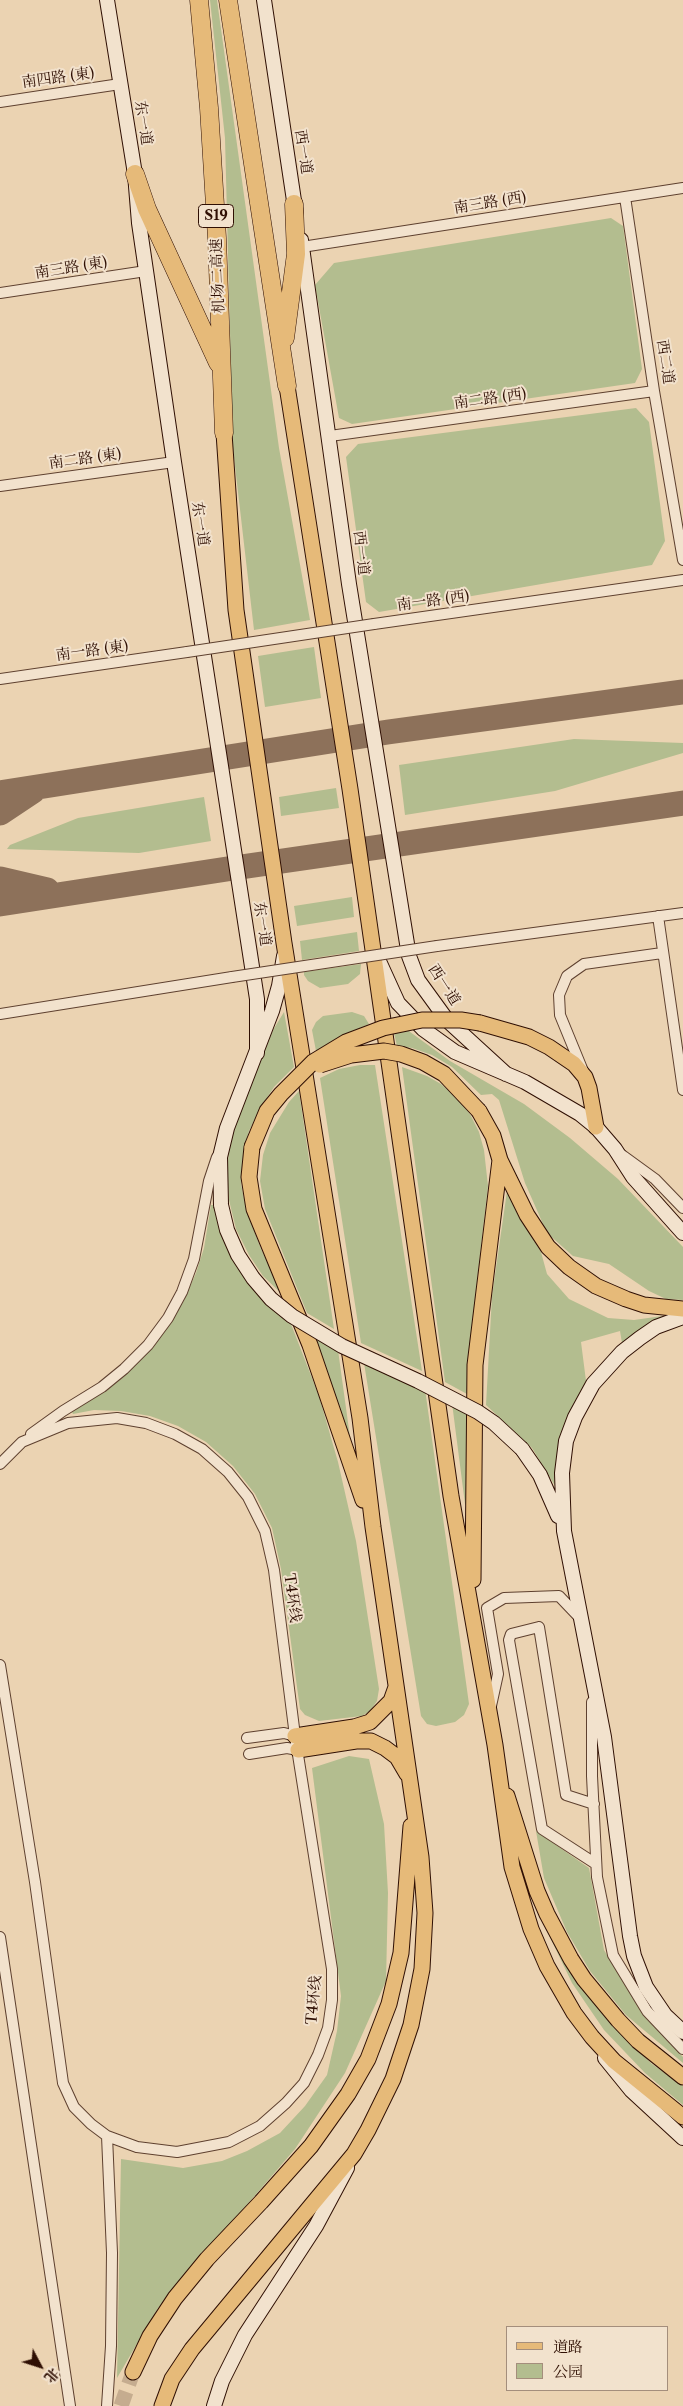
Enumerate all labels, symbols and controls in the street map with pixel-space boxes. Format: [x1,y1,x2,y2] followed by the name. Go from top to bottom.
[21,64,95,92] street label: 南四路 (東)
[131,99,155,147] street label: 东一道
[291,128,315,176] street label: 西一道
[452,188,528,218] street label: 南三路 (西)
[198,205,234,228] road number: S19
[208,238,228,314] street label: 机场二高速
[33,253,109,283] street label: 南三路 (東)
[653,338,677,386] street label: 西二道
[453,385,527,413] street label: 南二路 (西)
[48,445,122,473] street label: 南二路 (東)
[188,500,212,548] street label: 东一道
[349,530,373,576] street label: 西一道
[396,587,470,615] street label: 南一路 (西)
[55,637,129,665] street label: 南一路 (東)
[250,900,274,948] street label: 东一道
[424,961,464,1009] street label: 西一道
[280,1572,304,1624] street label: T4环线
[303,1975,325,2025] street label: T4环线
[506,2326,668,2391] legend
[553,2337,583,2356] text: 道路
[15,2341,65,2391] north arrow
[553,2362,583,2381] text: 公园
[40,2364,63,2387] text: 北

